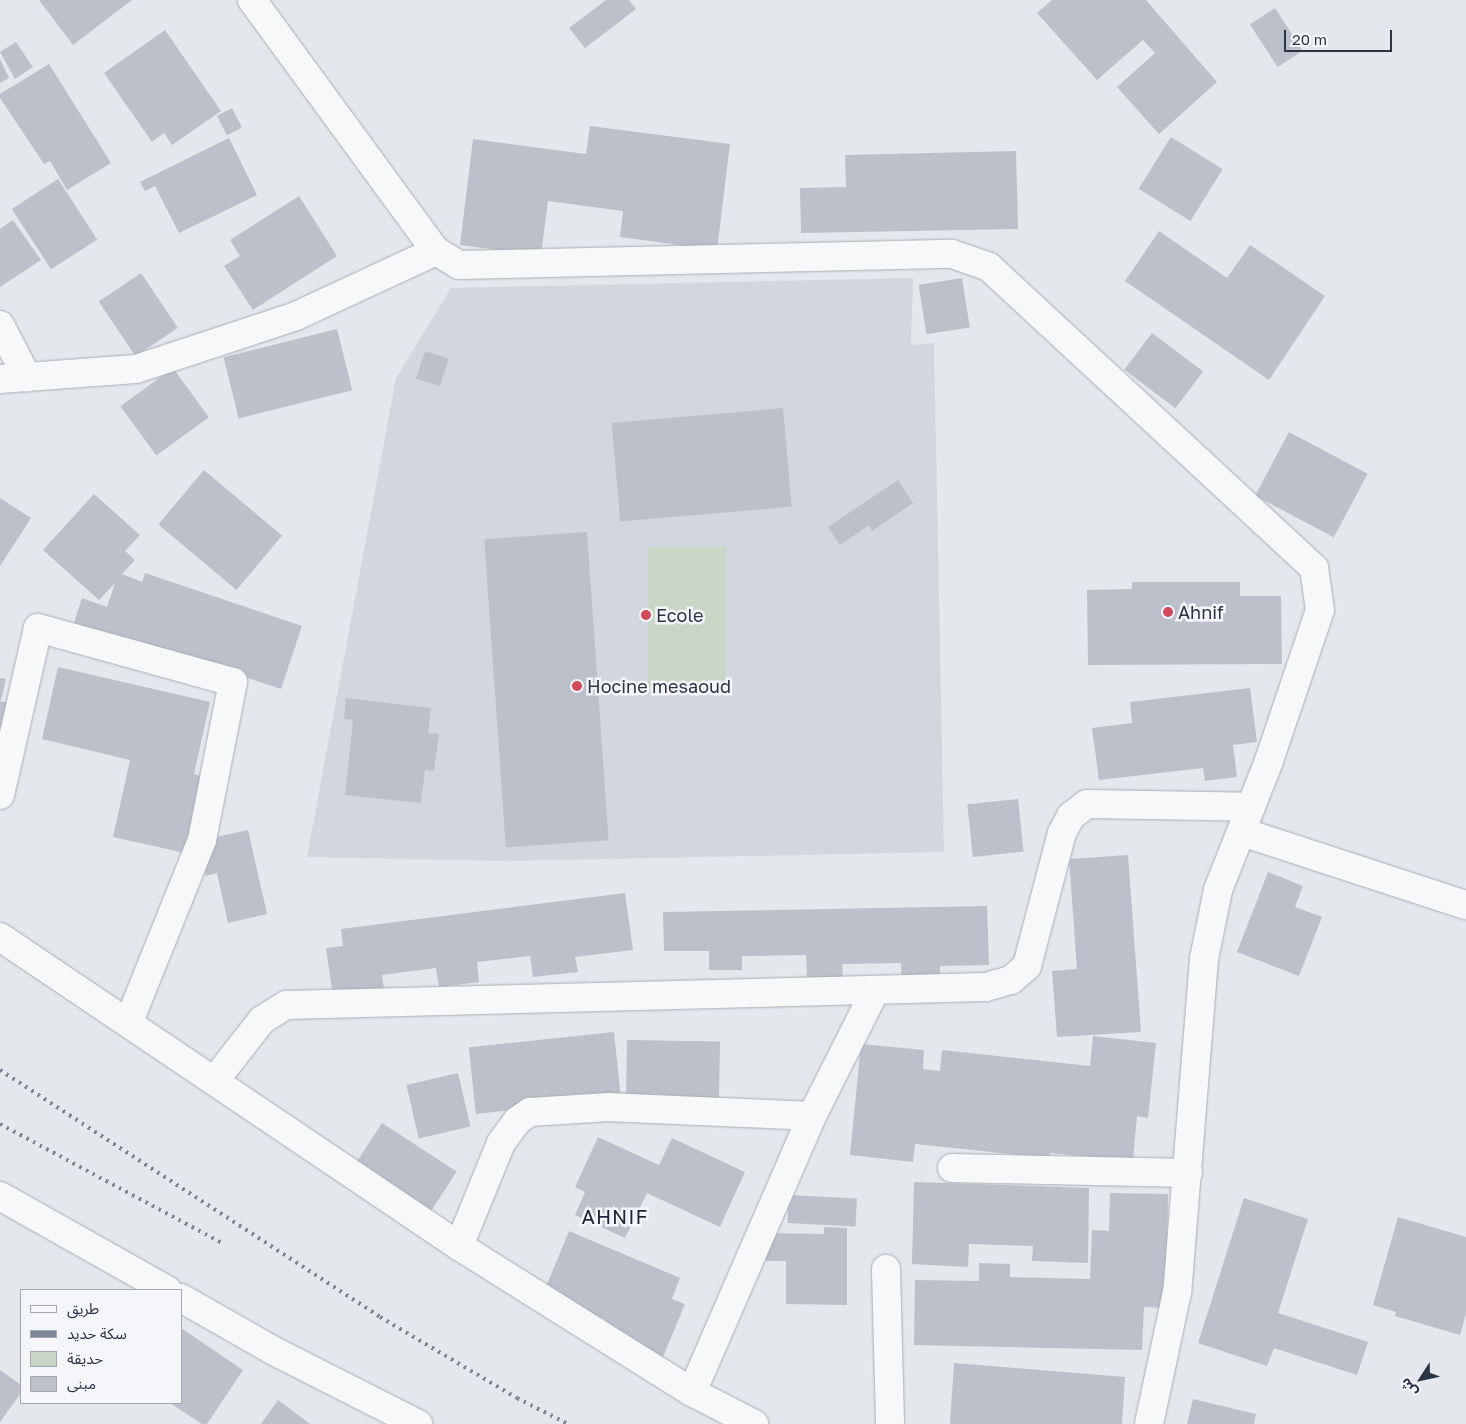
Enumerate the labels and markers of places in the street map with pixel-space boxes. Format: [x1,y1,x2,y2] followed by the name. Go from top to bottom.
[1178,601,1224,623] place label: Ahnif
[656,604,703,626] place label: Ecole
[1162,606,1174,618] marker: Ahnif
[640,609,652,621] marker: Ecole
[587,675,731,697] place label: Hocine mesaoud
[571,680,583,692] marker: Hocine mesaoud

